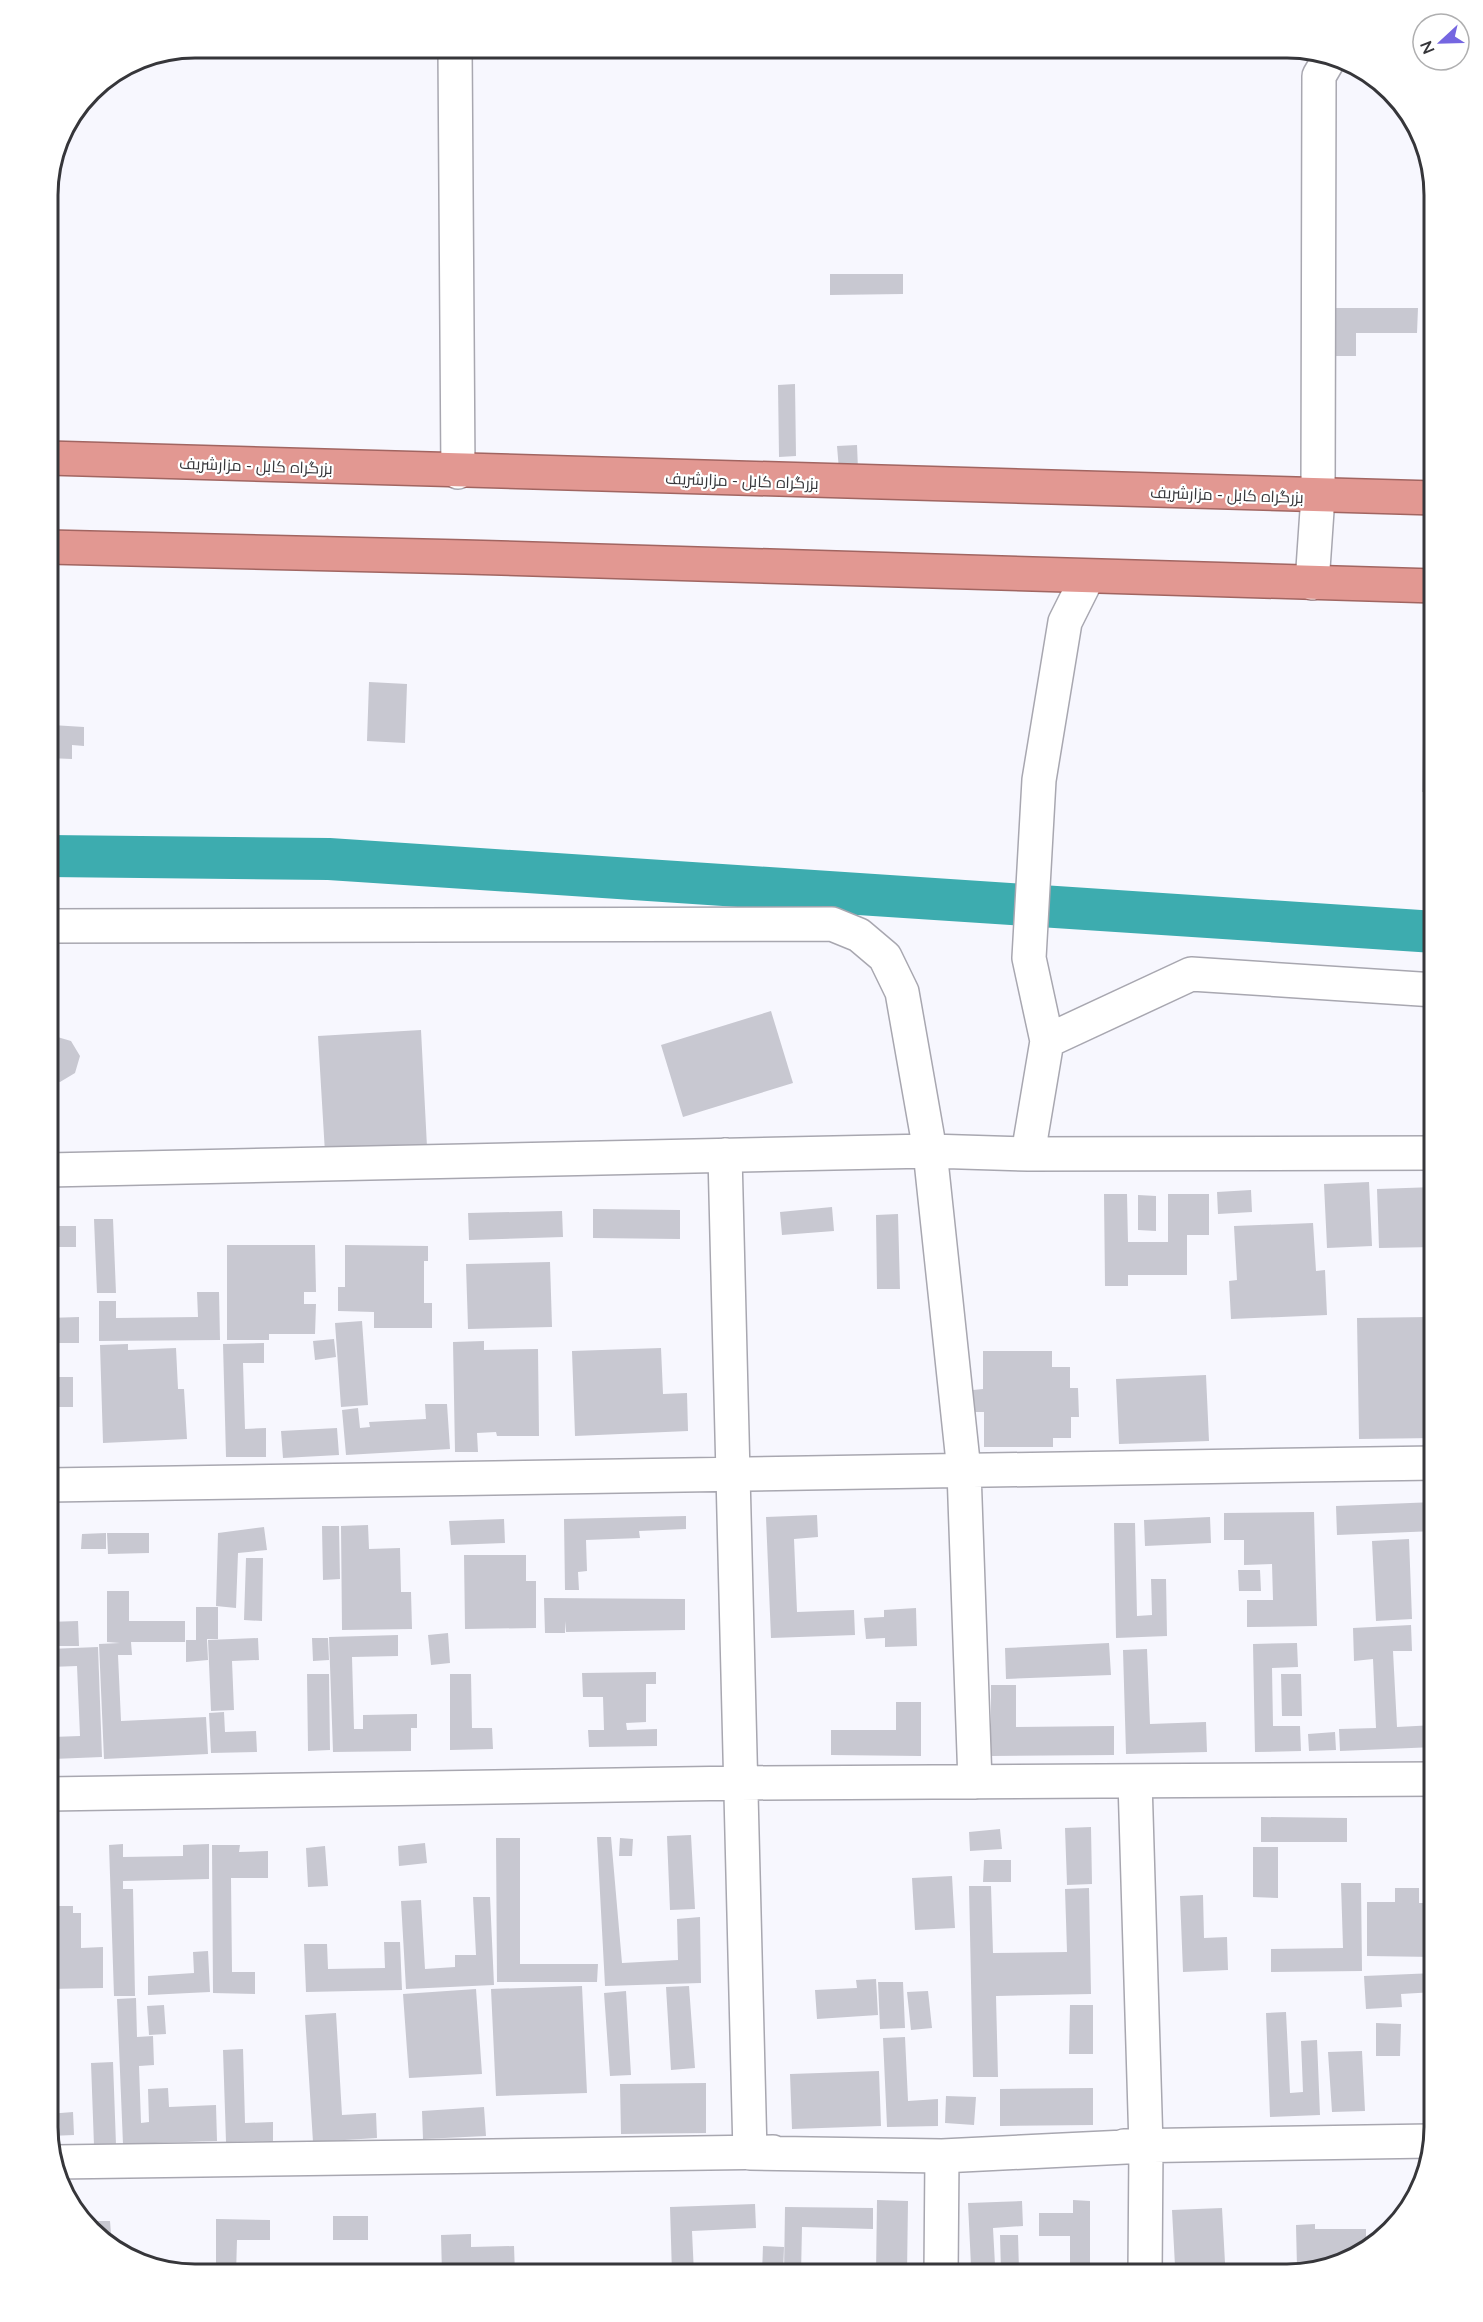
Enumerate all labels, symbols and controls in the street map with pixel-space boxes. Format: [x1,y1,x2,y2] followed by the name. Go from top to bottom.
[1411,12,1471,72] north arrow
[1416,39,1438,57] text: N
[179,453,333,479] street label: بزرگراه کابل - مزارشریف
[665,468,819,494] street label: بزرگراه کابل - مزارشریف
[1150,482,1304,508] street label: بزرگراه کابل - مزارشریف

